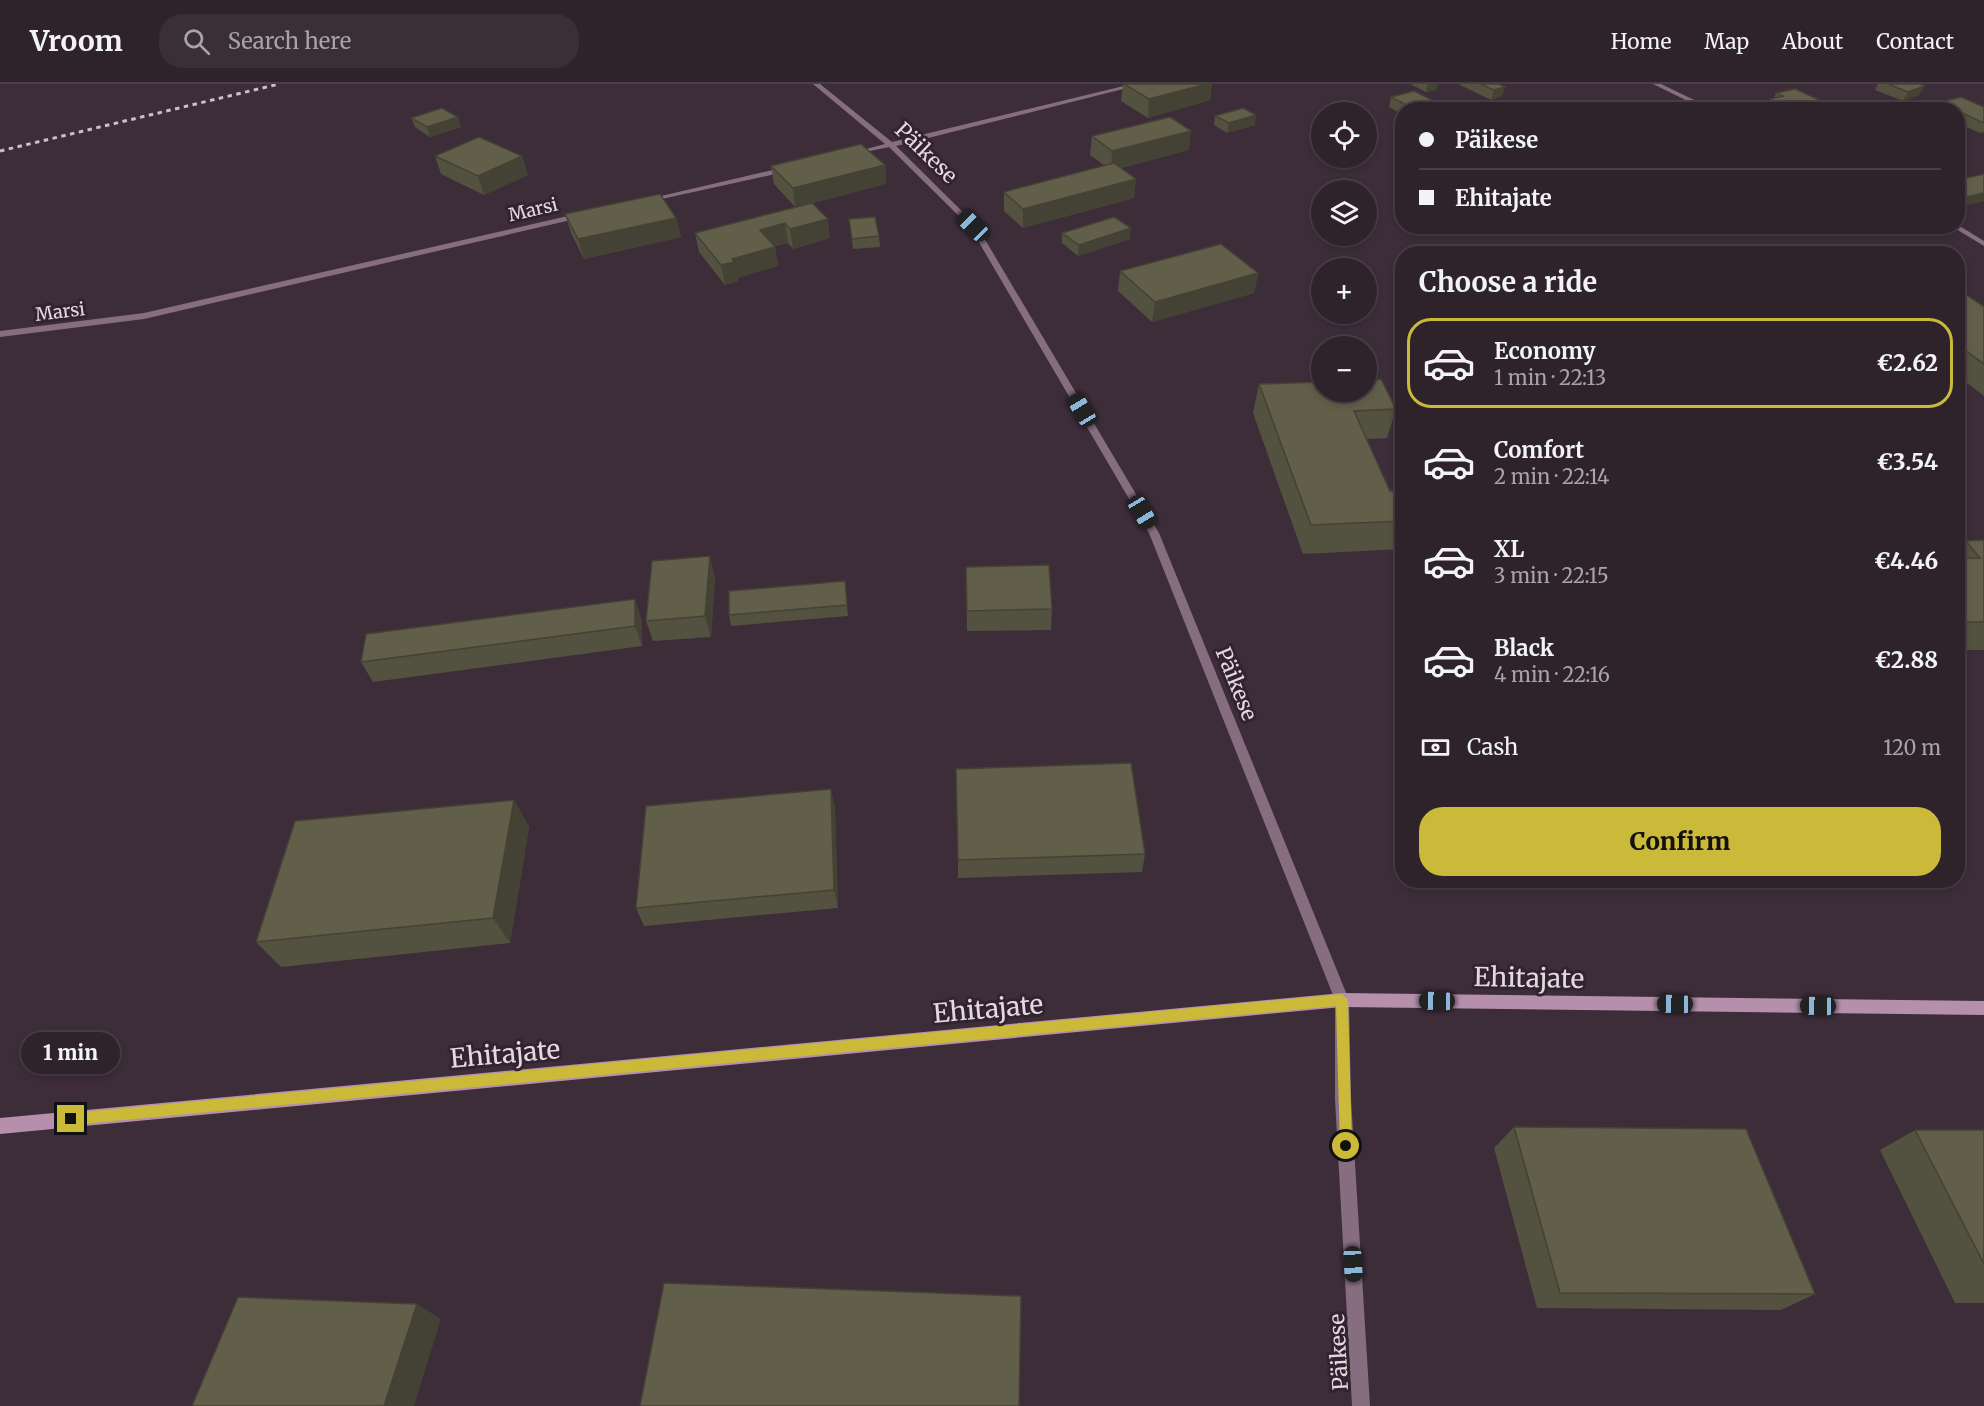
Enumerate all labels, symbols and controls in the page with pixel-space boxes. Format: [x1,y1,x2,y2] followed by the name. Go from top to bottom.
[159,14,579,68] search box
[30,23,123,59] text: Vroom
[180,25,213,58] icon: search
[228,27,351,55] text: Search here
[1611,28,1671,55] text: Home
[1704,28,1749,55] text: Map
[1782,28,1843,55] text: About
[1876,28,1954,55] text: Contact
[1311,102,1377,402] map controls
[1311,102,1377,168] button: locate
[889,116,963,189] street label: Päikese
[1455,126,1538,154] text: Päikese
[1311,180,1377,246] button: layers
[1455,184,1552,212] text: Ehitajate
[506,193,560,226] street label: Marsi
[954,207,992,245] car
[1311,258,1377,324] button: +
[1419,265,1597,299] text: Choose a ride
[34,297,86,326] street label: Marsi
[1311,336,1377,402] button: −
[1422,336,1476,390] icon: car
[1494,337,1595,365] text: Economy
[1877,349,1938,377] text: €2.62
[1494,365,1606,390] text: 1 min · 22:13
[1065,390,1099,430] car
[1422,435,1476,489] icon: car
[1494,436,1584,464] text: Comfort
[1876,448,1938,476] text: €3.54
[1494,464,1609,489] text: 2 min · 22:14
[1125,492,1159,532] car
[1422,534,1476,588] icon: car
[1494,535,1524,563] text: XL
[1874,547,1938,575] text: €4.46
[1494,563,1609,588] text: 3 min · 22:15
[1422,633,1476,687] icon: car
[1494,634,1554,662] text: Black
[1210,643,1263,724] street label: Päikese
[1874,646,1938,674] text: €2.88
[1494,662,1610,687] text: 4 min · 22:16
[1419,731,1452,764] icon: cash
[1467,733,1518,761] text: Cash
[1883,735,1941,760] text: 120 m
[1419,807,1941,876] button: Confirm
[1473,960,1585,995] street label: Ehitajate
[931,987,1044,1030] street label: Ehitajate
[1419,992,1455,1010] car
[1657,995,1693,1013] car
[1800,997,1836,1015] car
[22,1032,121,1074] callout: 1 min
[448,1032,561,1075] street label: Ehitajate
[43,1040,98,1065] text: 1 min
[57,1105,84,1132] route end
[1332,1132,1359,1159] route start
[1343,1246,1363,1282] car
[1323,1313,1354,1391] street label: Päikese

